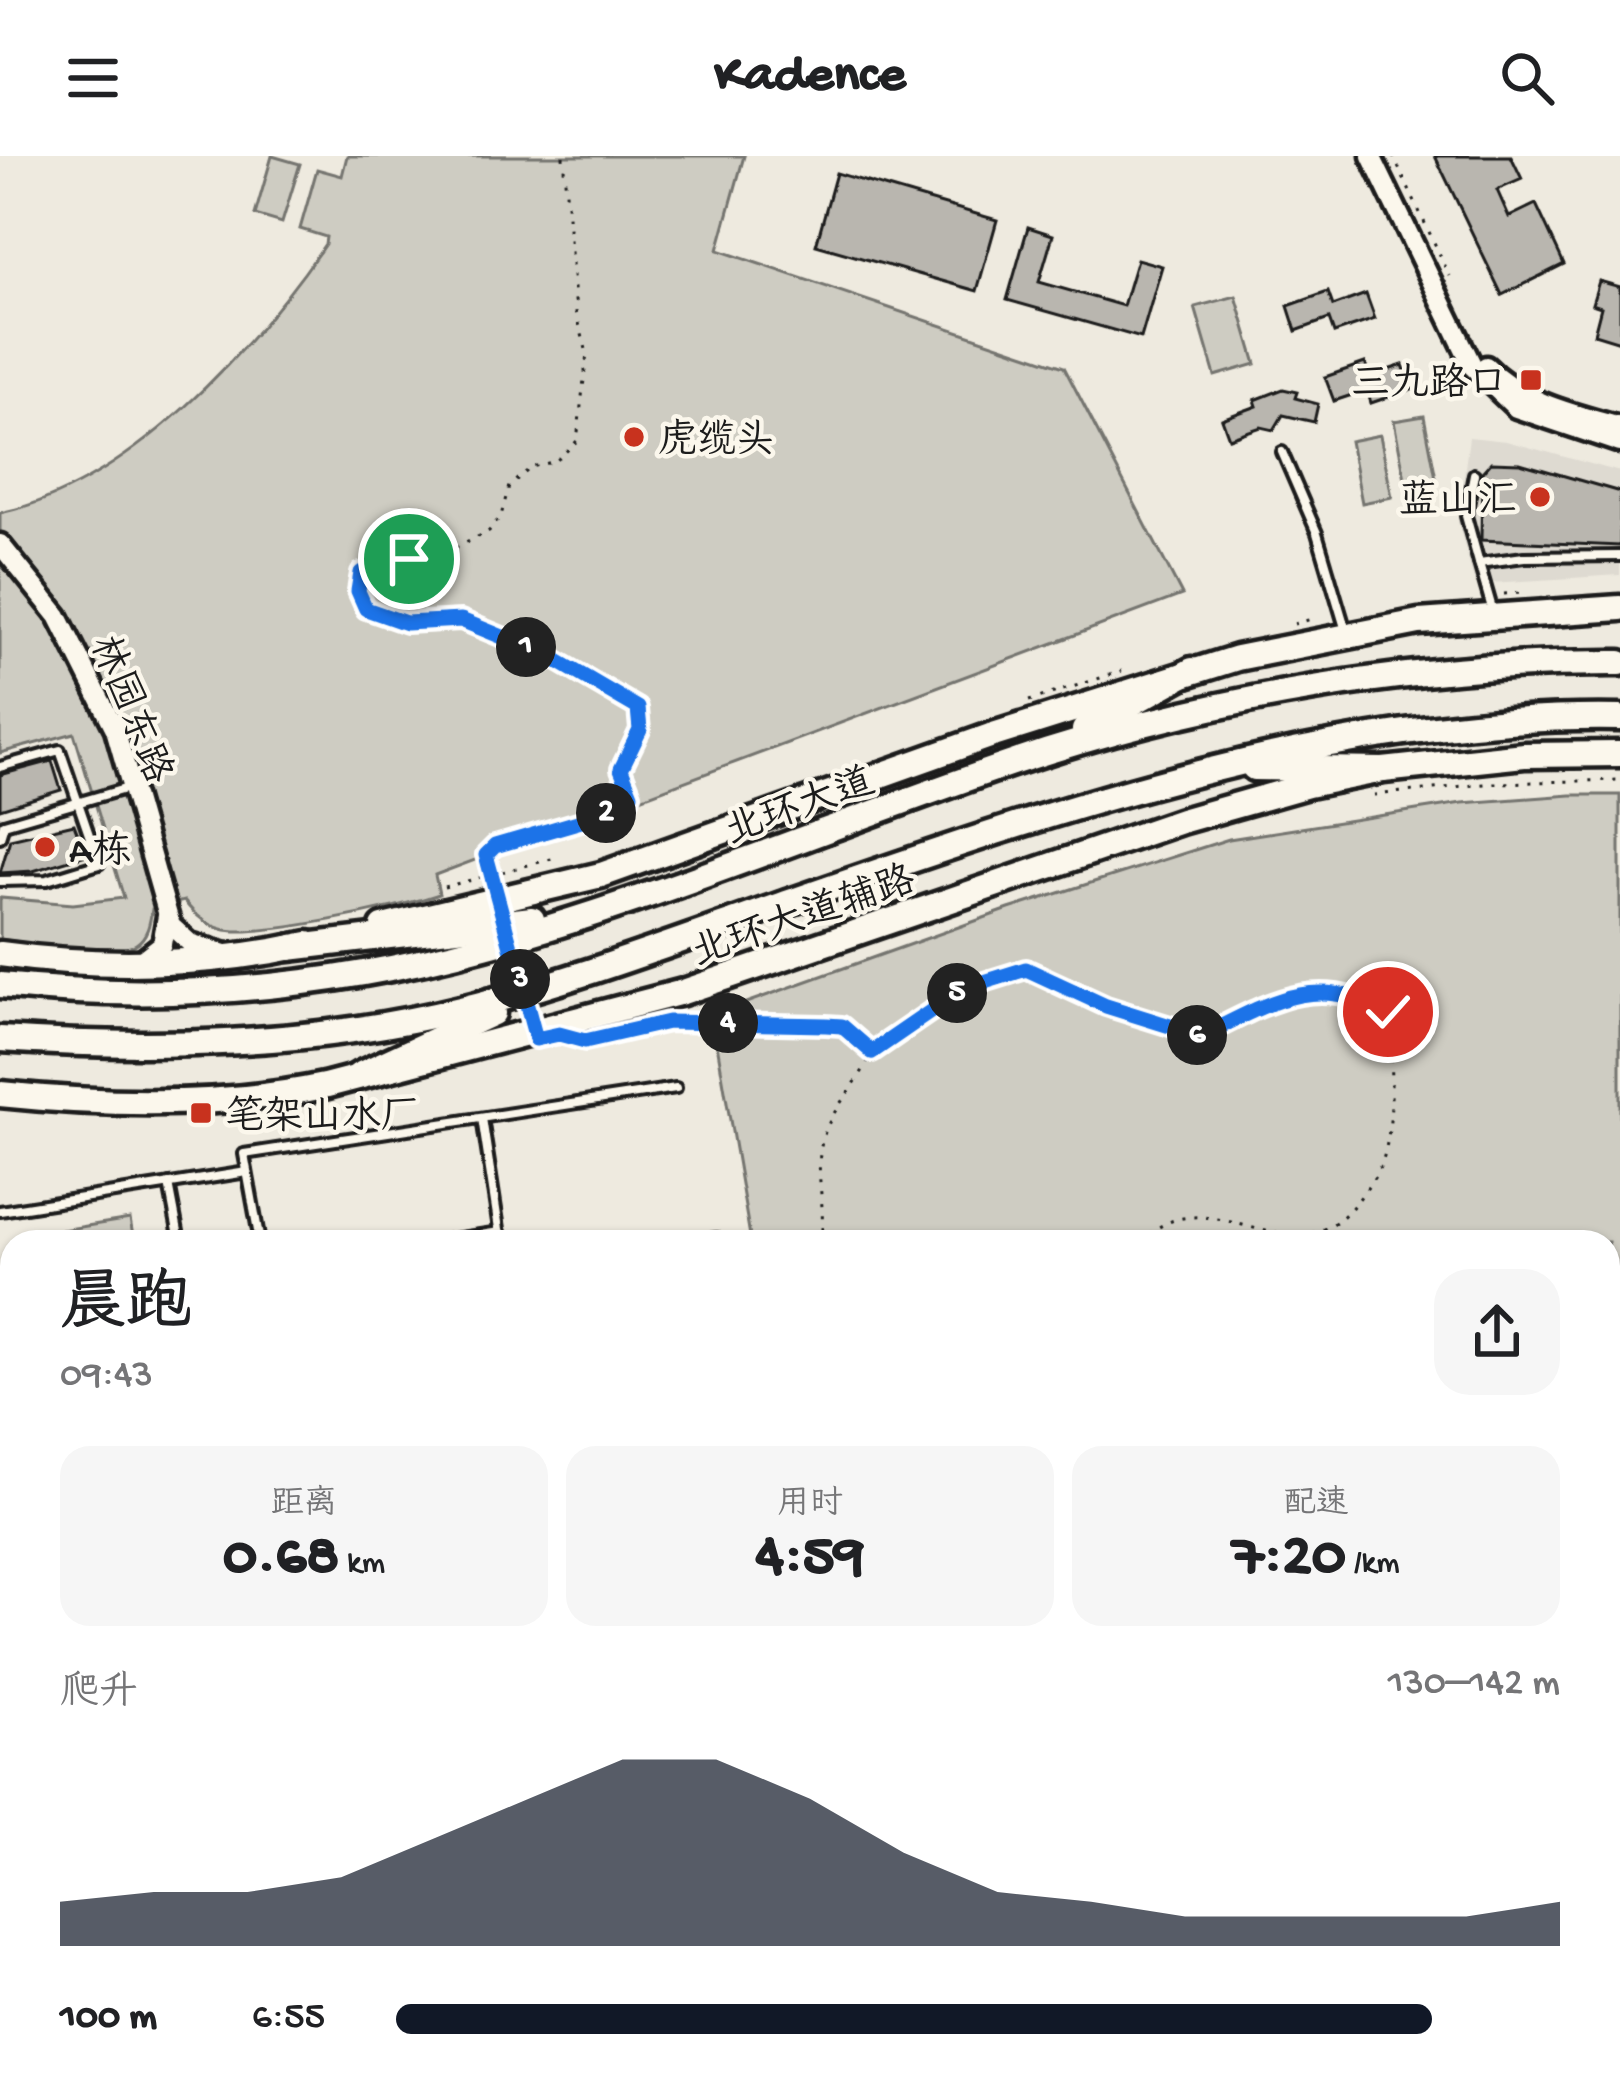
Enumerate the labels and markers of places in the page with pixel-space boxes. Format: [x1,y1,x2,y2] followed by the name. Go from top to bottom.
[1351,361,1507,410] place label: 三九路口
[1518,367,1544,393] marker: 三九路口
[658,418,775,467] place label: 虎缆头
[621,424,647,450] marker: 虎缆头
[1399,479,1516,527] place label: 蓝山汇
[1527,484,1553,510] marker: 蓝山汇
[358,508,460,610] pin
[496,617,556,677] pin: 1
[576,783,636,843] pin: 2
[69,829,131,877] place label: A栋
[32,834,58,860] marker: A栋
[490,949,550,1009] pin: 3
[1337,961,1439,1063] pin
[927,963,987,1023] pin: 5
[698,993,758,1053] pin: 4
[1167,1005,1227,1065] pin: 6
[225,1094,420,1143] place label: 笔架山水厂
[188,1100,214,1126] marker: 笔架山水厂

